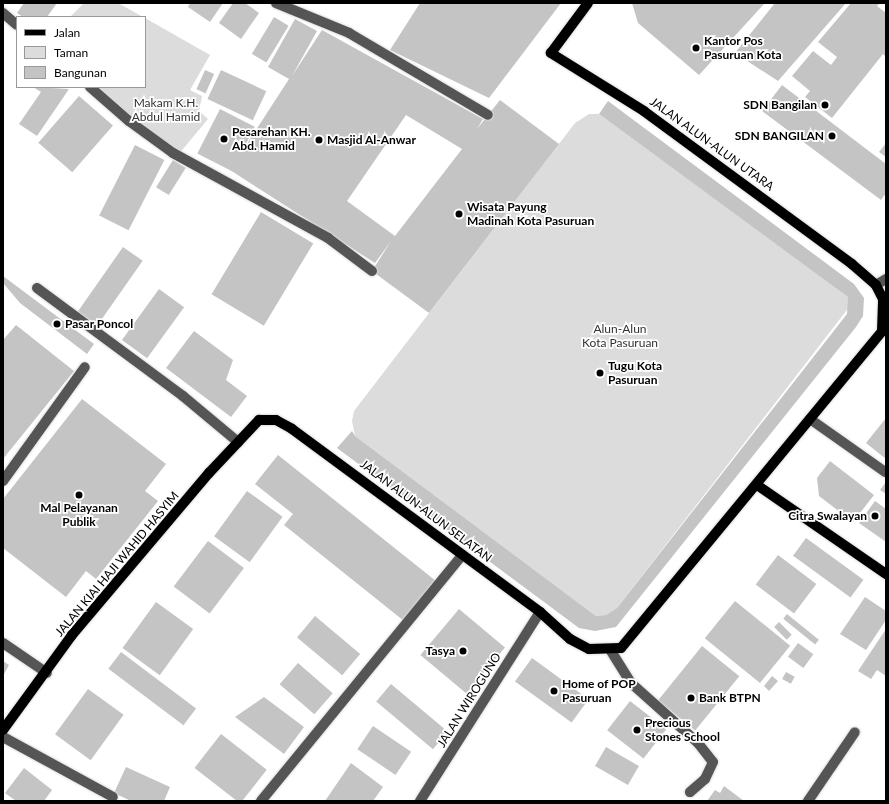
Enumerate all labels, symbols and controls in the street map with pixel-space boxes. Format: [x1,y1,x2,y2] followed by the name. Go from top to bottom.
[16,16,146,88] legend
[54,25,80,40] text: Jalan
[704,34,782,62] place label: Kantor Pos Pasuruan Kota
[691,43,701,53] marker: Kantor Pos Pasuruan Kota
[54,45,88,60] text: Taman
[54,65,107,80] text: Bangunan
[647,94,777,194] street label: JALAN ALUN-ALUN UTARA
[132,96,200,124] park label: Makam K.H. Abdul Hamid
[743,98,817,112] place label: SDN Bangilan
[820,100,830,110] marker: SDN Bangilan
[232,125,310,153] place label: Pesarehan KH. Abd. Hamid
[735,129,824,143] place label: SDN BANGILAN
[827,131,837,141] marker: SDN BANGILAN
[327,133,416,147] place label: Masjid Al-Anwar
[219,134,229,144] marker: Pesarehan KH. Abd. Hamid
[314,135,324,145] marker: Masjid Al-Anwar
[467,200,594,228] place label: Wisata Payung Madinah Kota Pasuruan
[454,209,464,219] marker: Wisata Payung Madinah Kota Pasuruan
[65,317,133,331] place label: Pasar Poncol
[52,319,62,329] marker: Pasar Poncol
[582,322,658,350] park label: Alun-Alun Kota Pasuruan
[608,359,662,387] place label: Tugu Kota Pasuruan
[595,368,605,378] marker: Tugu Kota Pasuruan
[357,457,495,565] street label: JALAN ALUN-ALUN SELATAN
[52,489,182,639] street label: JALAN KIAI HAJI WAHID HASYIM
[74,490,84,500] marker: Mal Pelayanan Publik
[40,501,118,529] place label: Mal Pelayanan Publik
[788,509,867,523] place label: Citra Swalayan
[870,511,880,521] marker: Citra Swalayan
[426,644,455,658] place label: Tasya
[458,646,468,656] marker: Tasya
[434,650,504,750] street label: JALAN WIROGUNO
[562,677,636,705] place label: Home of POP Pasuruan
[549,686,559,696] marker: Home of POP Pasuruan
[699,691,761,705] place label: Bank BTPN
[686,693,696,703] marker: Bank BTPN
[645,716,720,744] place label: Precious Stones School
[632,725,642,735] marker: Precious Stones School

